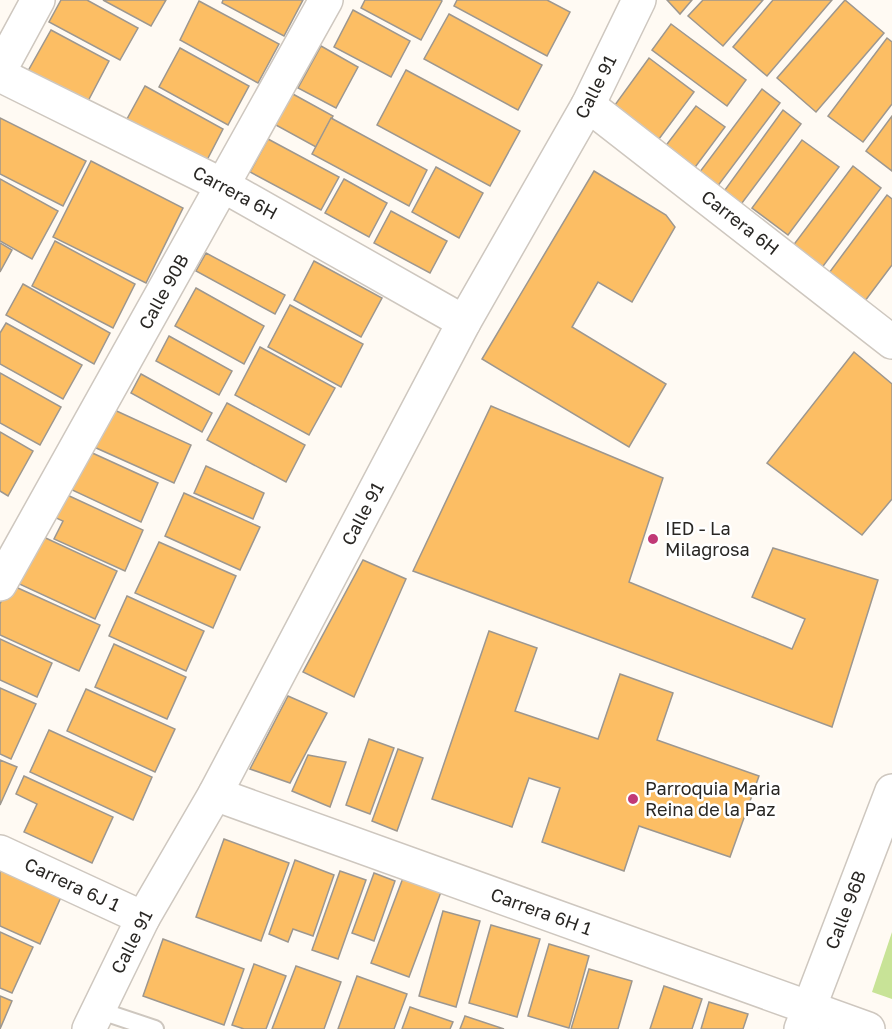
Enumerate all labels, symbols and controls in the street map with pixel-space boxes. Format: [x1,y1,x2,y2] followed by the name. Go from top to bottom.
[570,51,621,122] street label: Calle 91
[189,161,282,224] street label: Carrera 6H
[697,185,784,259] street label: Carrera 6H
[133,250,193,333] street label: Calle 90B
[336,478,388,549] street label: Calle 91
[665,517,750,560] place label: IED - La Milagrosa
[646,532,660,546] marker: IED - La Milagrosa
[645,777,781,820] place label: Parroquia Maria Reina de la Paz
[626,792,640,806] marker: Parroquia Maria Reina de la Paz
[21,852,124,916] street label: Carrera 6J 1
[820,867,870,952] street label: Calle 96B
[488,883,595,940] street label: Carrera 6H 1
[106,906,157,977] street label: Calle 91

